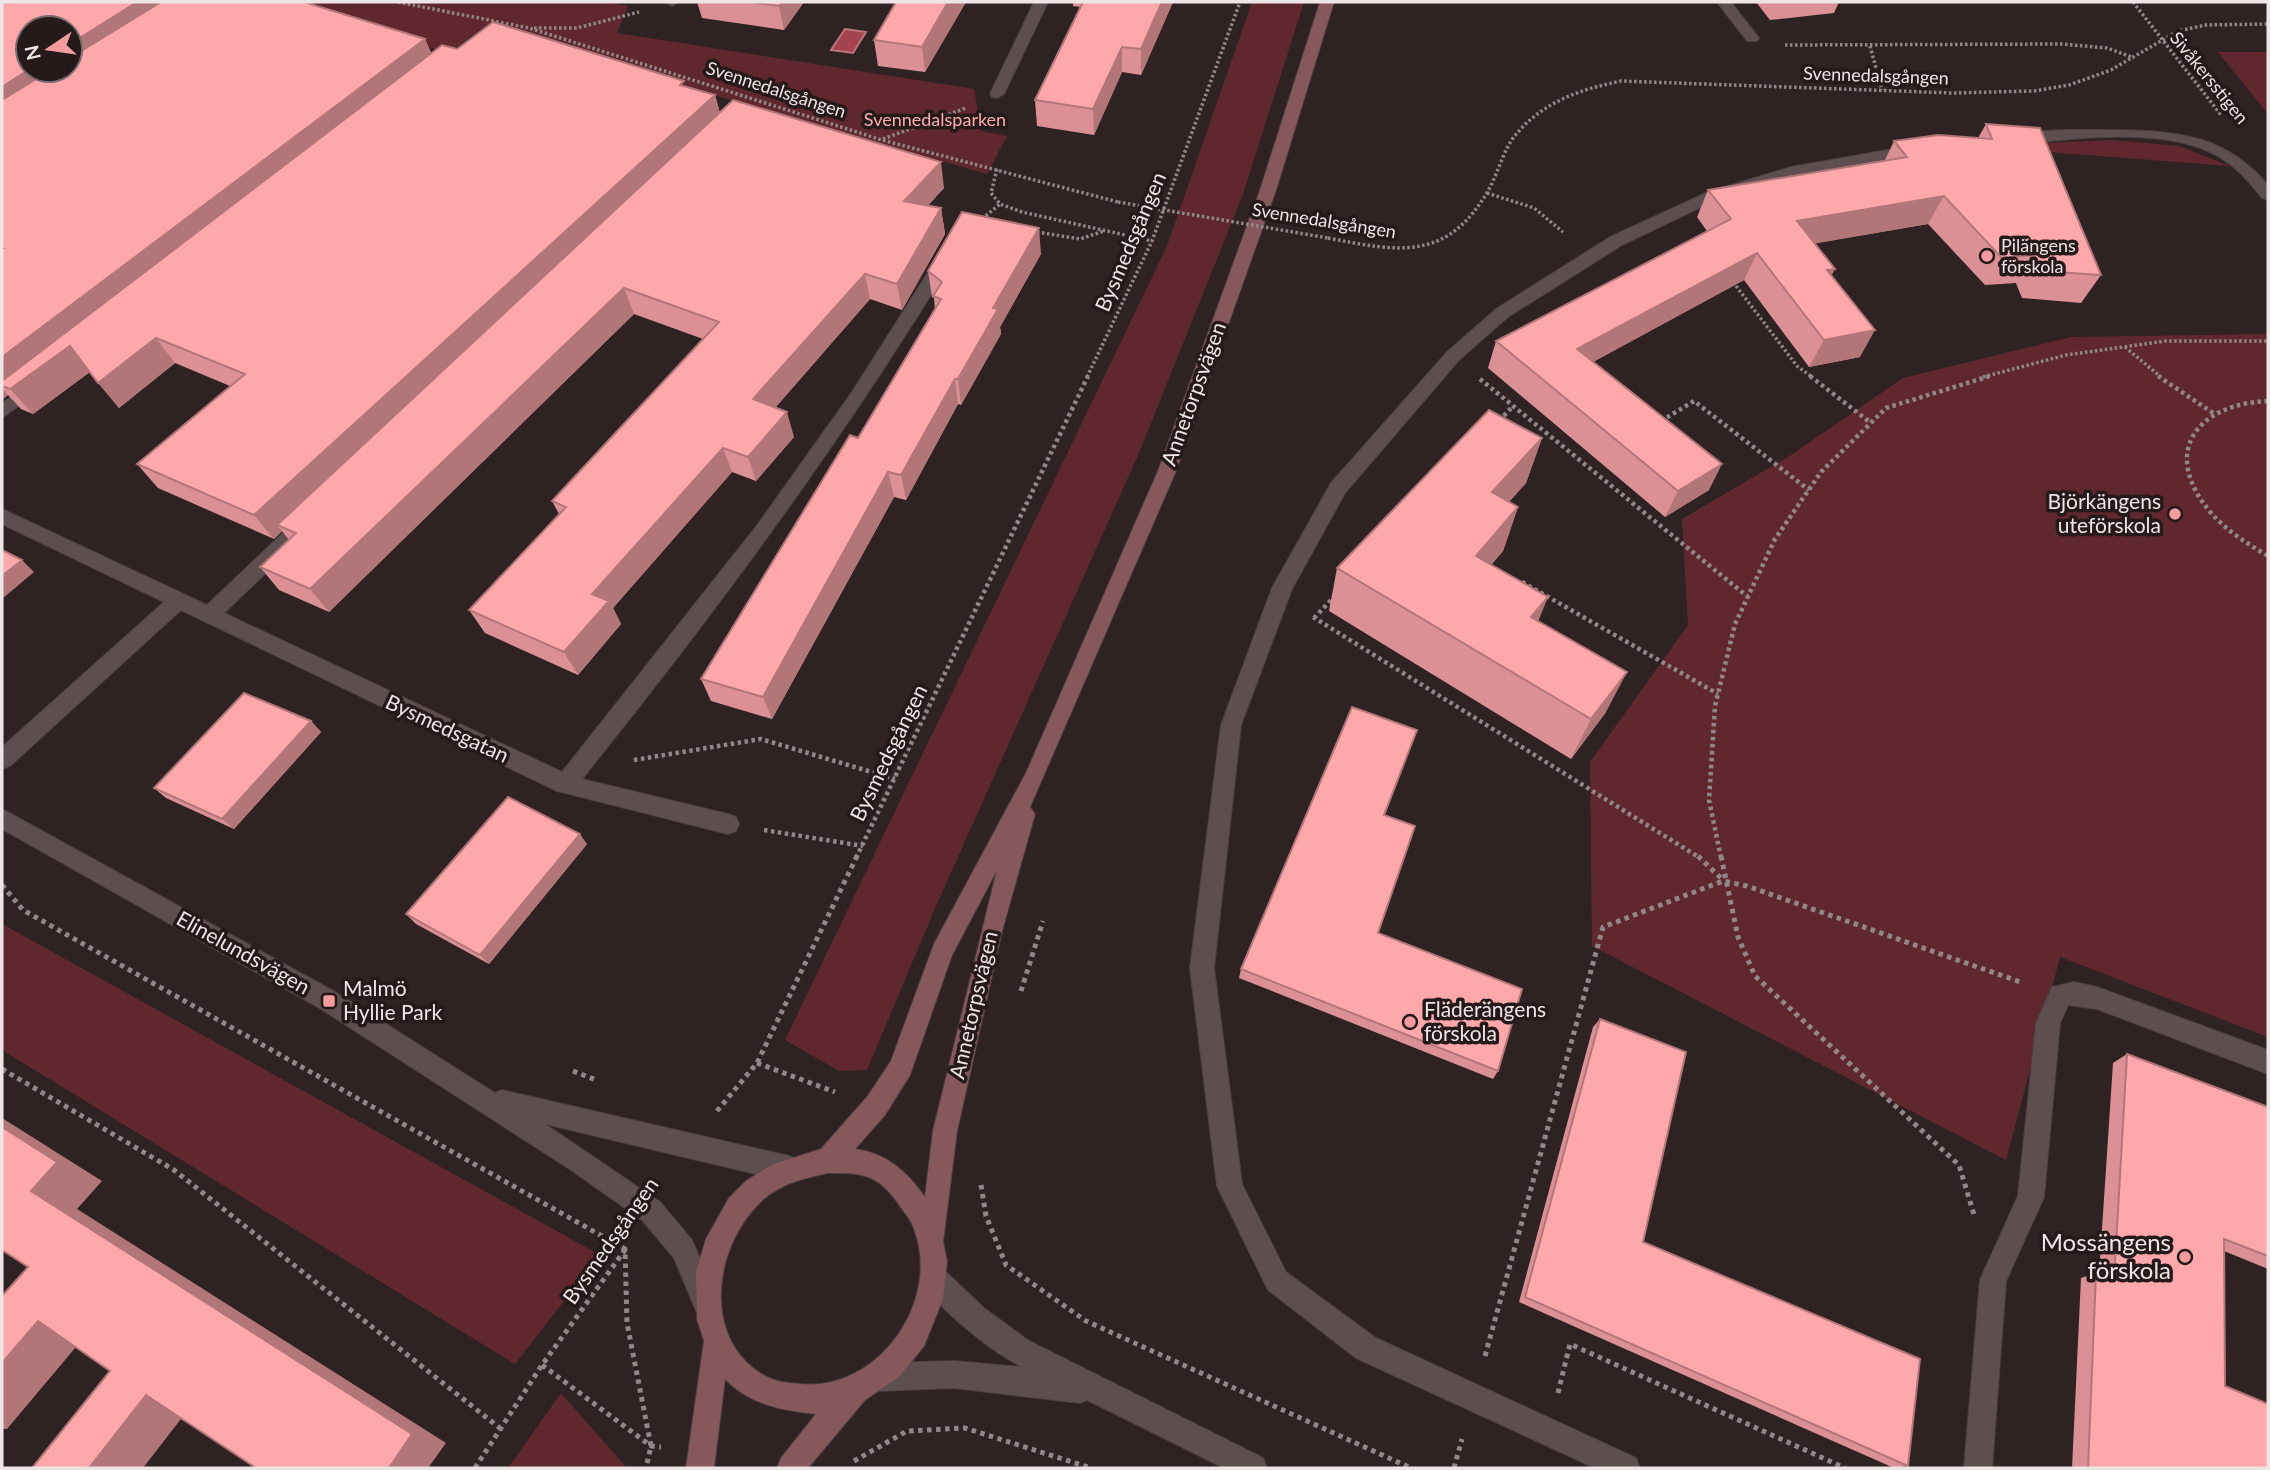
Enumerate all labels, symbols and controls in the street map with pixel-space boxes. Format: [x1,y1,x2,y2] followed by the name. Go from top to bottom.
[14,14,84,84] north arrow
[2166,27,2254,128] street label: Sivåkersstigen
[19,43,45,63] text: N
[704,56,849,122] street label: Svennedalsgången
[1803,61,1949,89] street label: Svennedalsgången
[864,108,1006,130] park label: Svennedalsparken
[1089,168,1170,315] street label: Bysmedsgången
[1251,198,1398,242] street label: Svennedalsgången
[2001,234,2076,277] place label: Pilängens förskola
[1979,248,1995,264] marker: Pilängens förskola
[1155,318,1230,469] street label: Annetorpsvägen
[2048,488,2161,537] place label: Björkängens uteförskola
[2167,506,2183,522] marker: Björkängens uteförskola
[844,680,932,825] street label: Bysmedsgången
[382,688,513,767] street label: Bysmedsgatan
[173,905,315,999] street label: Elinelundsvägen
[943,928,1002,1081] street label: Annetorpsvägen
[343,975,442,1024] place label: Malmö Hyllie Park
[321,993,337,1009] marker: Malmö Hyllie Park
[1424,996,1546,1045] place label: Fläderängens förskola
[1402,1014,1418,1030] marker: Fläderängens förskola
[557,1172,663,1308] street label: Bysmedsgången
[2041,1227,2171,1284] place label: Mossängens förskola
[2177,1249,2193,1265] marker: Mossängens förskola

